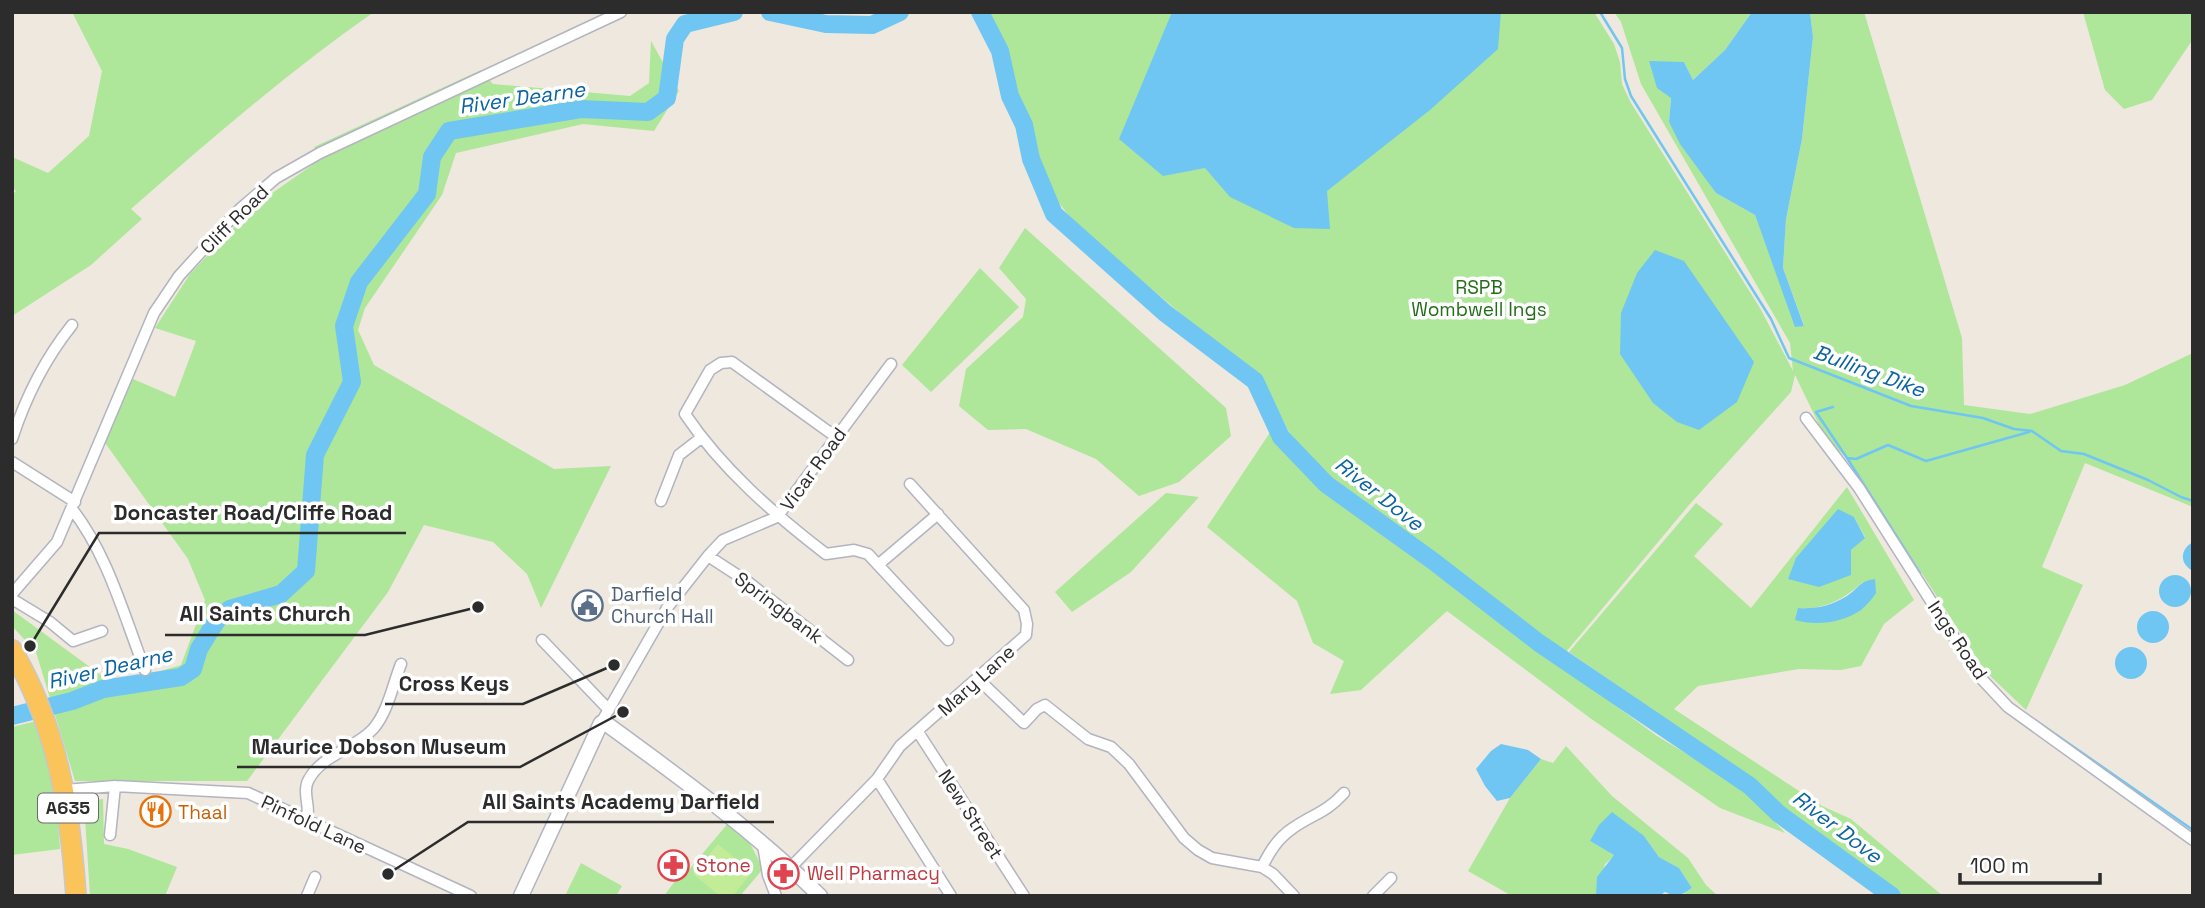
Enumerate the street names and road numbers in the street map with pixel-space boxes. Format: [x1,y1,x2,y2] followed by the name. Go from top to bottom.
[195,180,274,259] street label: Cliff Road
[775,423,852,516] street label: Vicar Road
[729,566,828,649] street label: Springbank
[1922,596,1993,685] street label: Ings Road
[933,639,1020,722] street label: Mary Lane
[932,765,1009,864] street label: New Street
[257,789,370,860] street label: Pinfold Lane
[38,794,98,822] road number: A635

